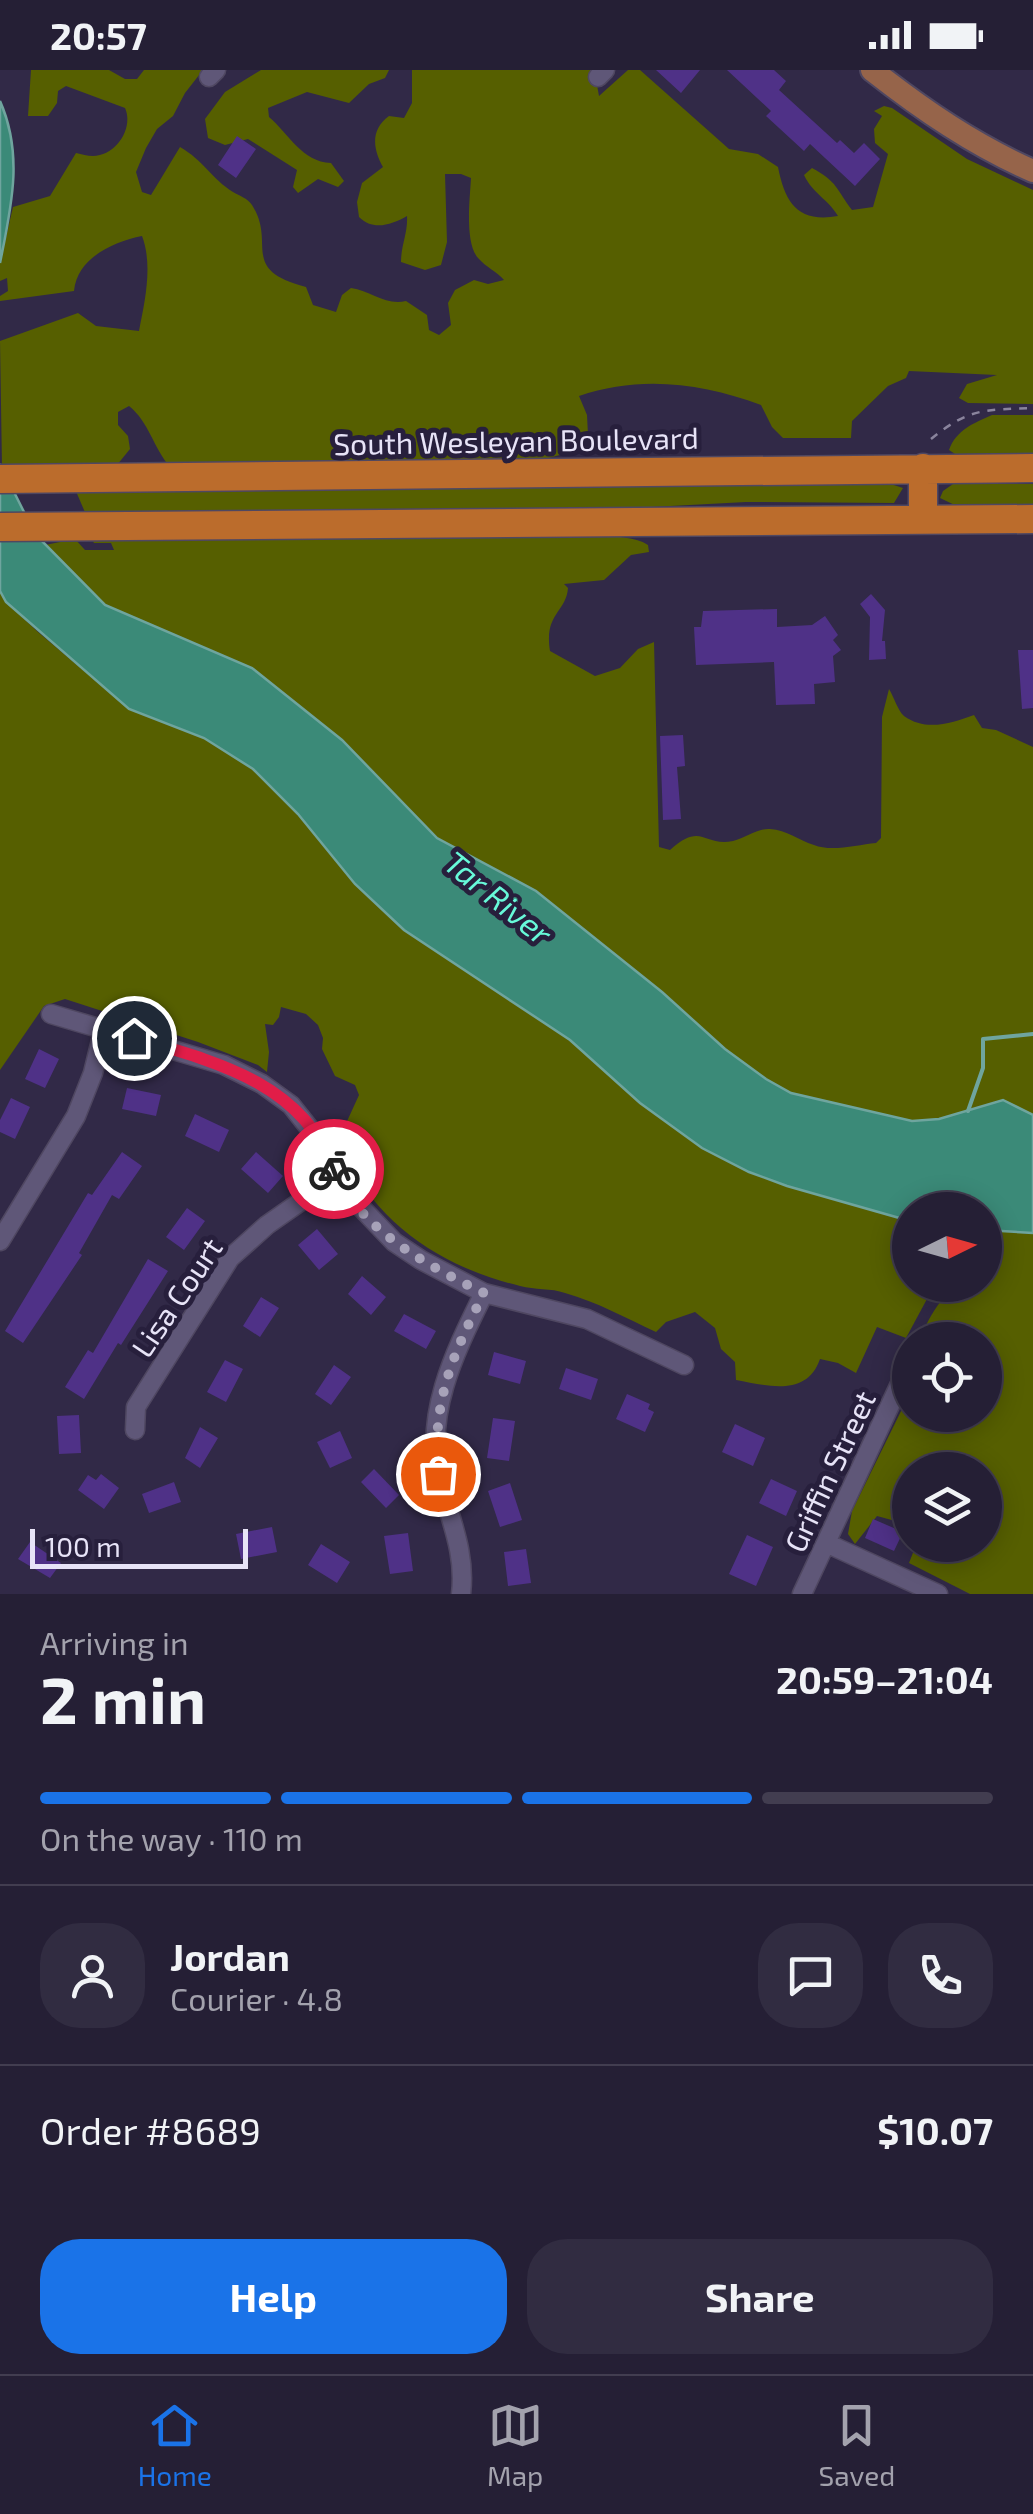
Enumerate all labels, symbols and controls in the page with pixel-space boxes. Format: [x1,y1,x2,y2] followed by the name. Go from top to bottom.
[50,12,147,58] text: 20:57
[333,419,699,461] street label: South Wesleyan Boulevard
[438,842,561,953] water label: Tar River
[92,996,177,1081] pin
[107,1011,162,1066] icon: home
[284,1119,384,1219] courier
[307,1142,362,1197] icon: bike
[892,1192,1002,1302] north arrow
[892,1192,1002,1562] map controls
[123,1231,229,1363] street label: Lisa Court
[892,1322,1002,1432] button: locate
[776,1385,882,1557] street label: Griffin Street
[396,1432,481,1517] pin
[411,1447,466,1502] icon: bag
[892,1452,1002,1562] button: layers
[30,1524,248,1568] scale bar
[45,1529,121,1563] text: 100 m
[40,1623,189,1661] text: Arriving in
[776,1656,993,1702] text: 20:59–21:04
[40,1659,206,1737] text: 2 min
[40,1819,303,1857] text: On the way · 110 m
[40,1923,145,2028] button: person
[758,1923,863,2028] button: chat
[888,1923,993,2028] button: phone
[170,1933,290,1979] text: Jordan
[170,1979,343,2017] text: Courier · 4.8
[40,2107,261,2153] text: Order #8689
[877,2107,993,2153] text: $10.07
[40,2239,507,2354] button: Help
[527,2239,993,2354] button: Share
[138,2398,212,2492] tab: Home
[487,2398,543,2492] tab: Map
[819,2398,895,2492] tab: Saved

